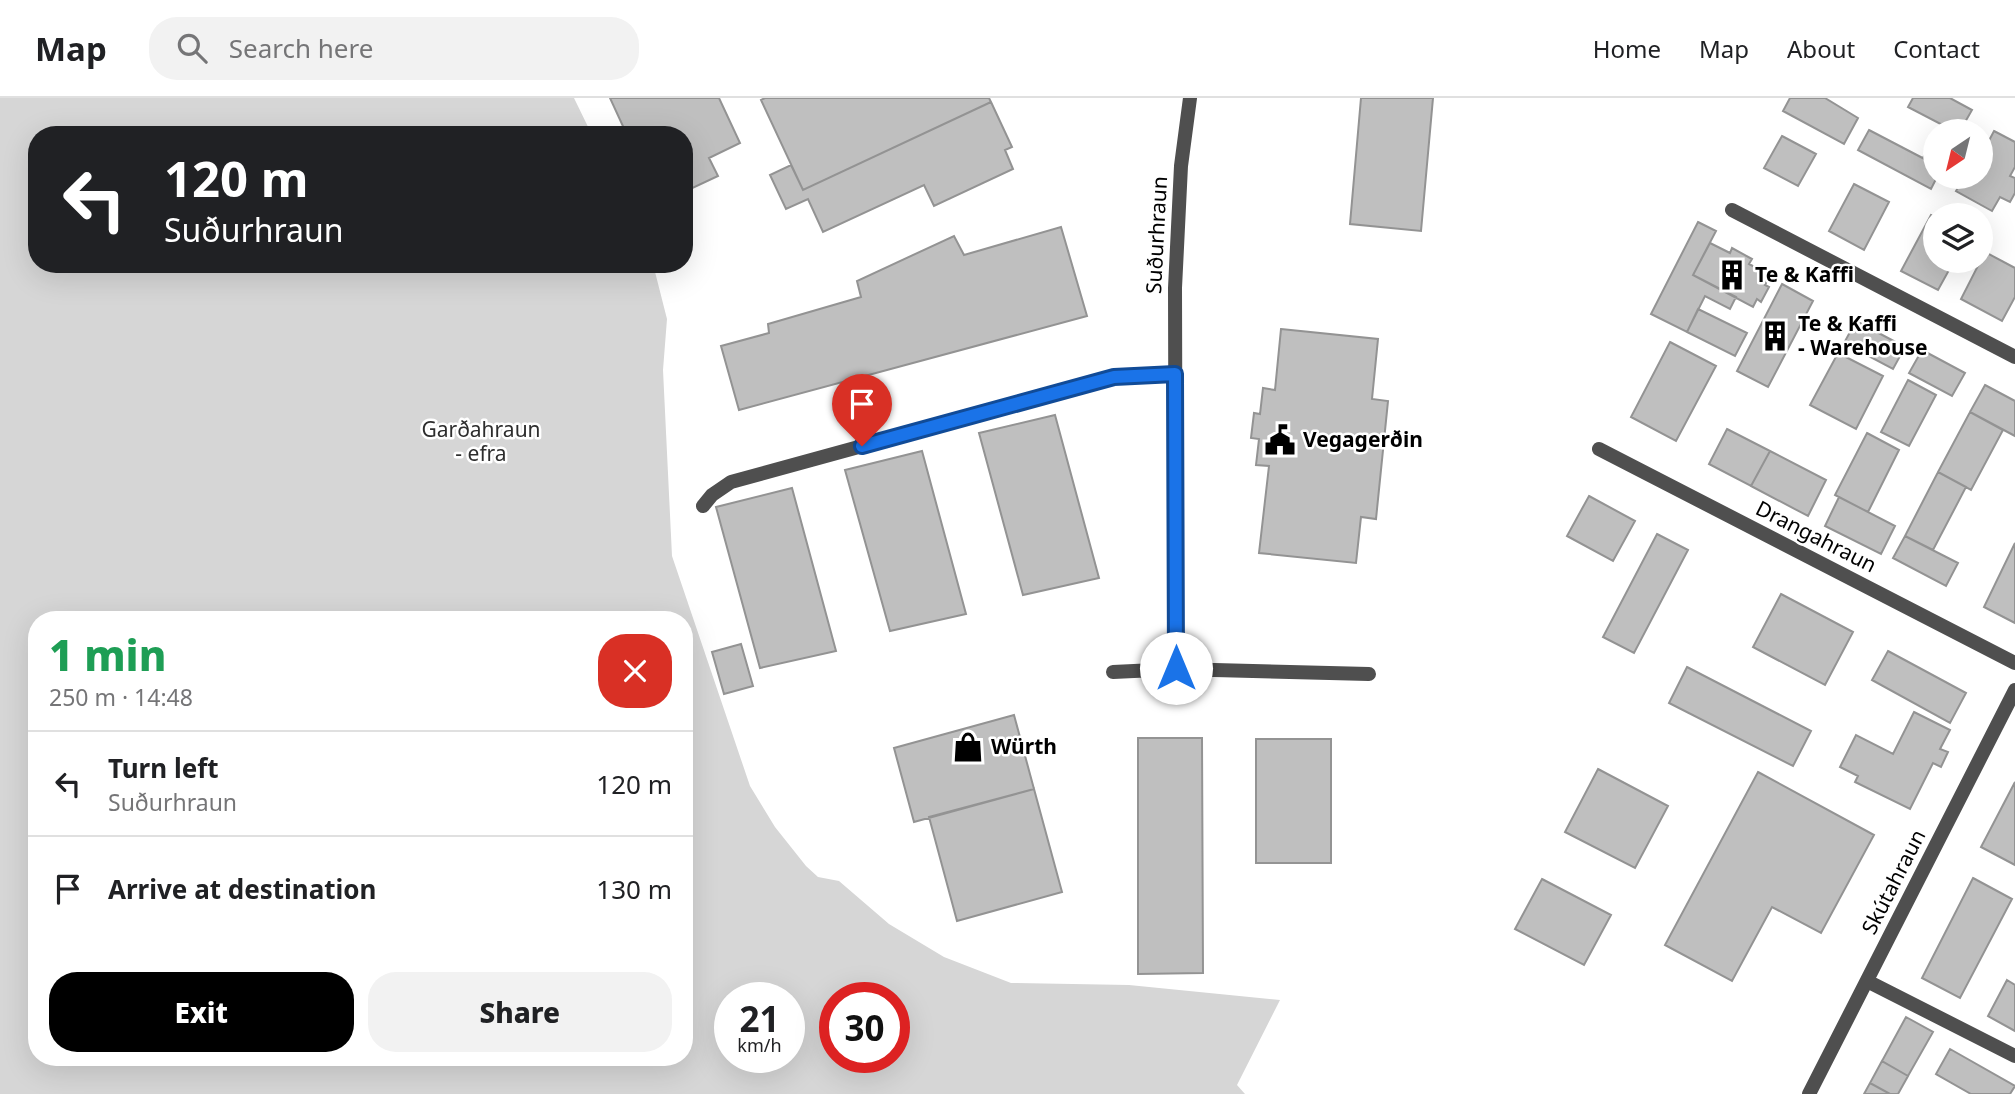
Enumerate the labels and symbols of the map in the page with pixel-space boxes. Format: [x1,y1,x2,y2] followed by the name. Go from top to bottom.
[1923,119,1993,189] north arrow
[1139,175,1173,295] street label: Suðurhraun
[1715,258,1749,292] building icon: Te & Kaffi
[1755,260,1854,288] place label: Te & Kaffi
[1798,309,1928,361] place label: Te & Kaffi - Warehouse
[1758,319,1792,353] building icon: Te & Kaffi - Warehouse
[832,374,892,446] pin
[421,415,541,467] park label: Garðahraun - efra
[1263,423,1297,457] public building icon: Vegagerðin
[1303,425,1423,453] place label: Vegagerðin
[1751,494,1882,579] street label: Drangahraun
[1139,631,1213,705] position arrow
[951,730,985,764] shop icon: Würth
[991,732,1057,760] place label: Würth
[1855,824,1931,939] street label: Skútahraun
[819,982,910,1073] speed limit sign: 30

